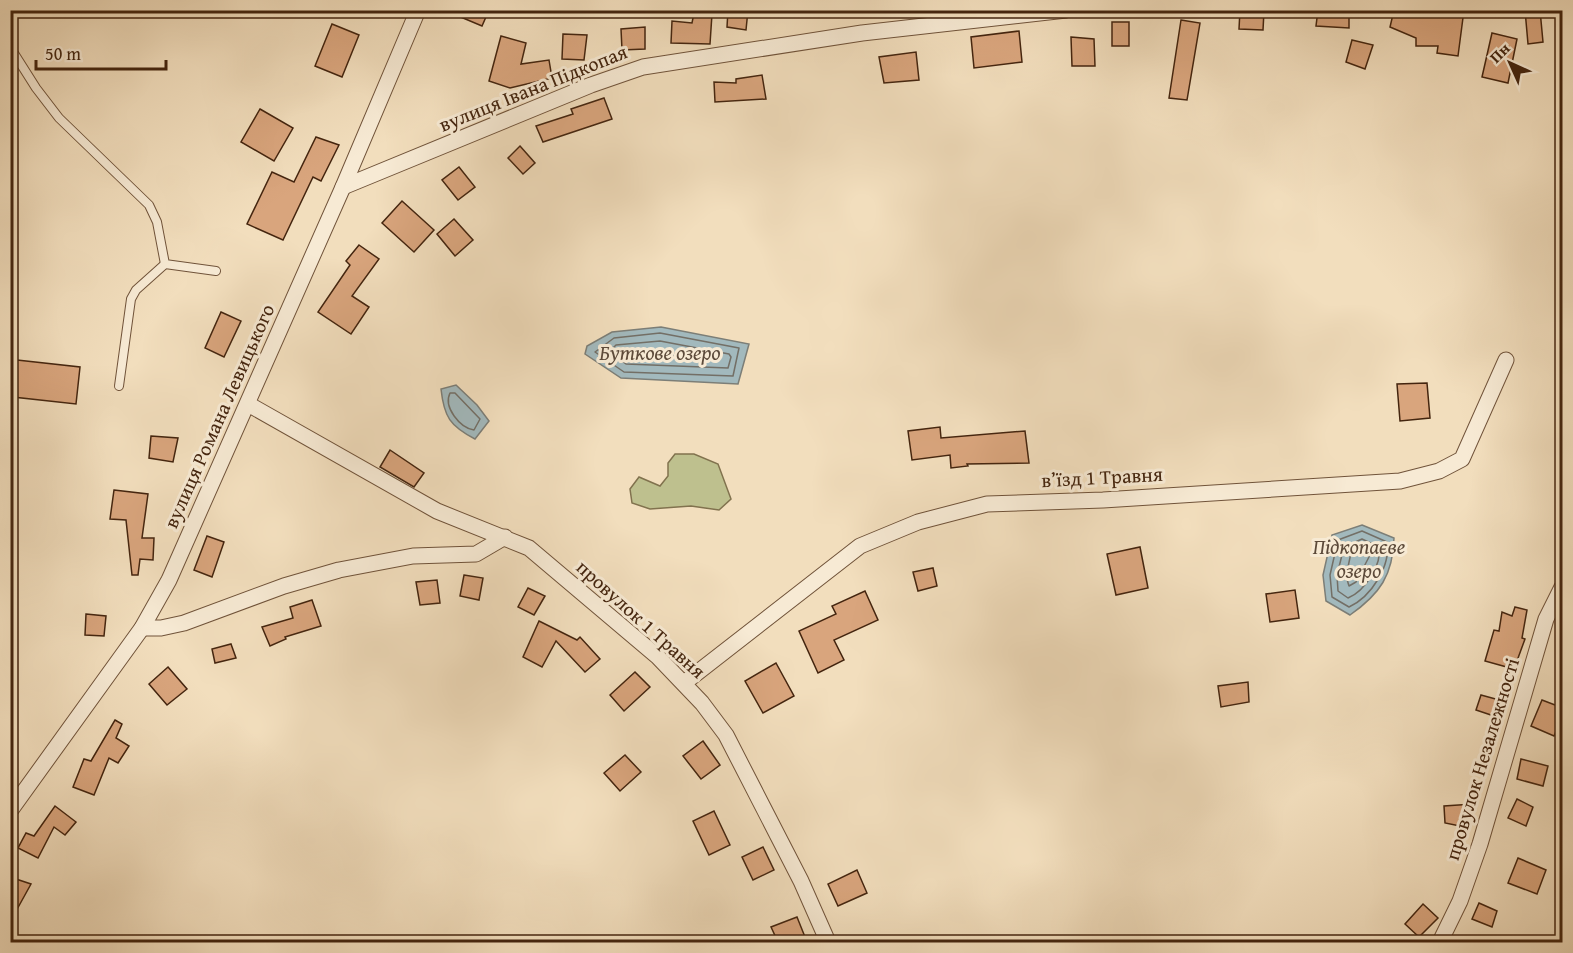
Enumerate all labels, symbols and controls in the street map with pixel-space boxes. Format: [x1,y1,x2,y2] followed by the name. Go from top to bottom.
[36,33,166,71] scale bar
[1480,33,1540,93] north arrow
[1484,36,1515,68] text: Пн
[434,37,631,139] street label: вулиця Івана Підкопая
[45,40,81,67] text: 50 m
[156,299,281,533] street label: вулиця Романа Левицького
[599,337,721,368] water label: Буткове озеро
[1040,459,1163,494] street label: в’їзд 1 Травня
[1313,531,1405,586] water label: Підкопаєве озеро
[570,553,712,685] street label: провулок 1 Травня
[1437,654,1526,864] street label: провулок Незалежності

